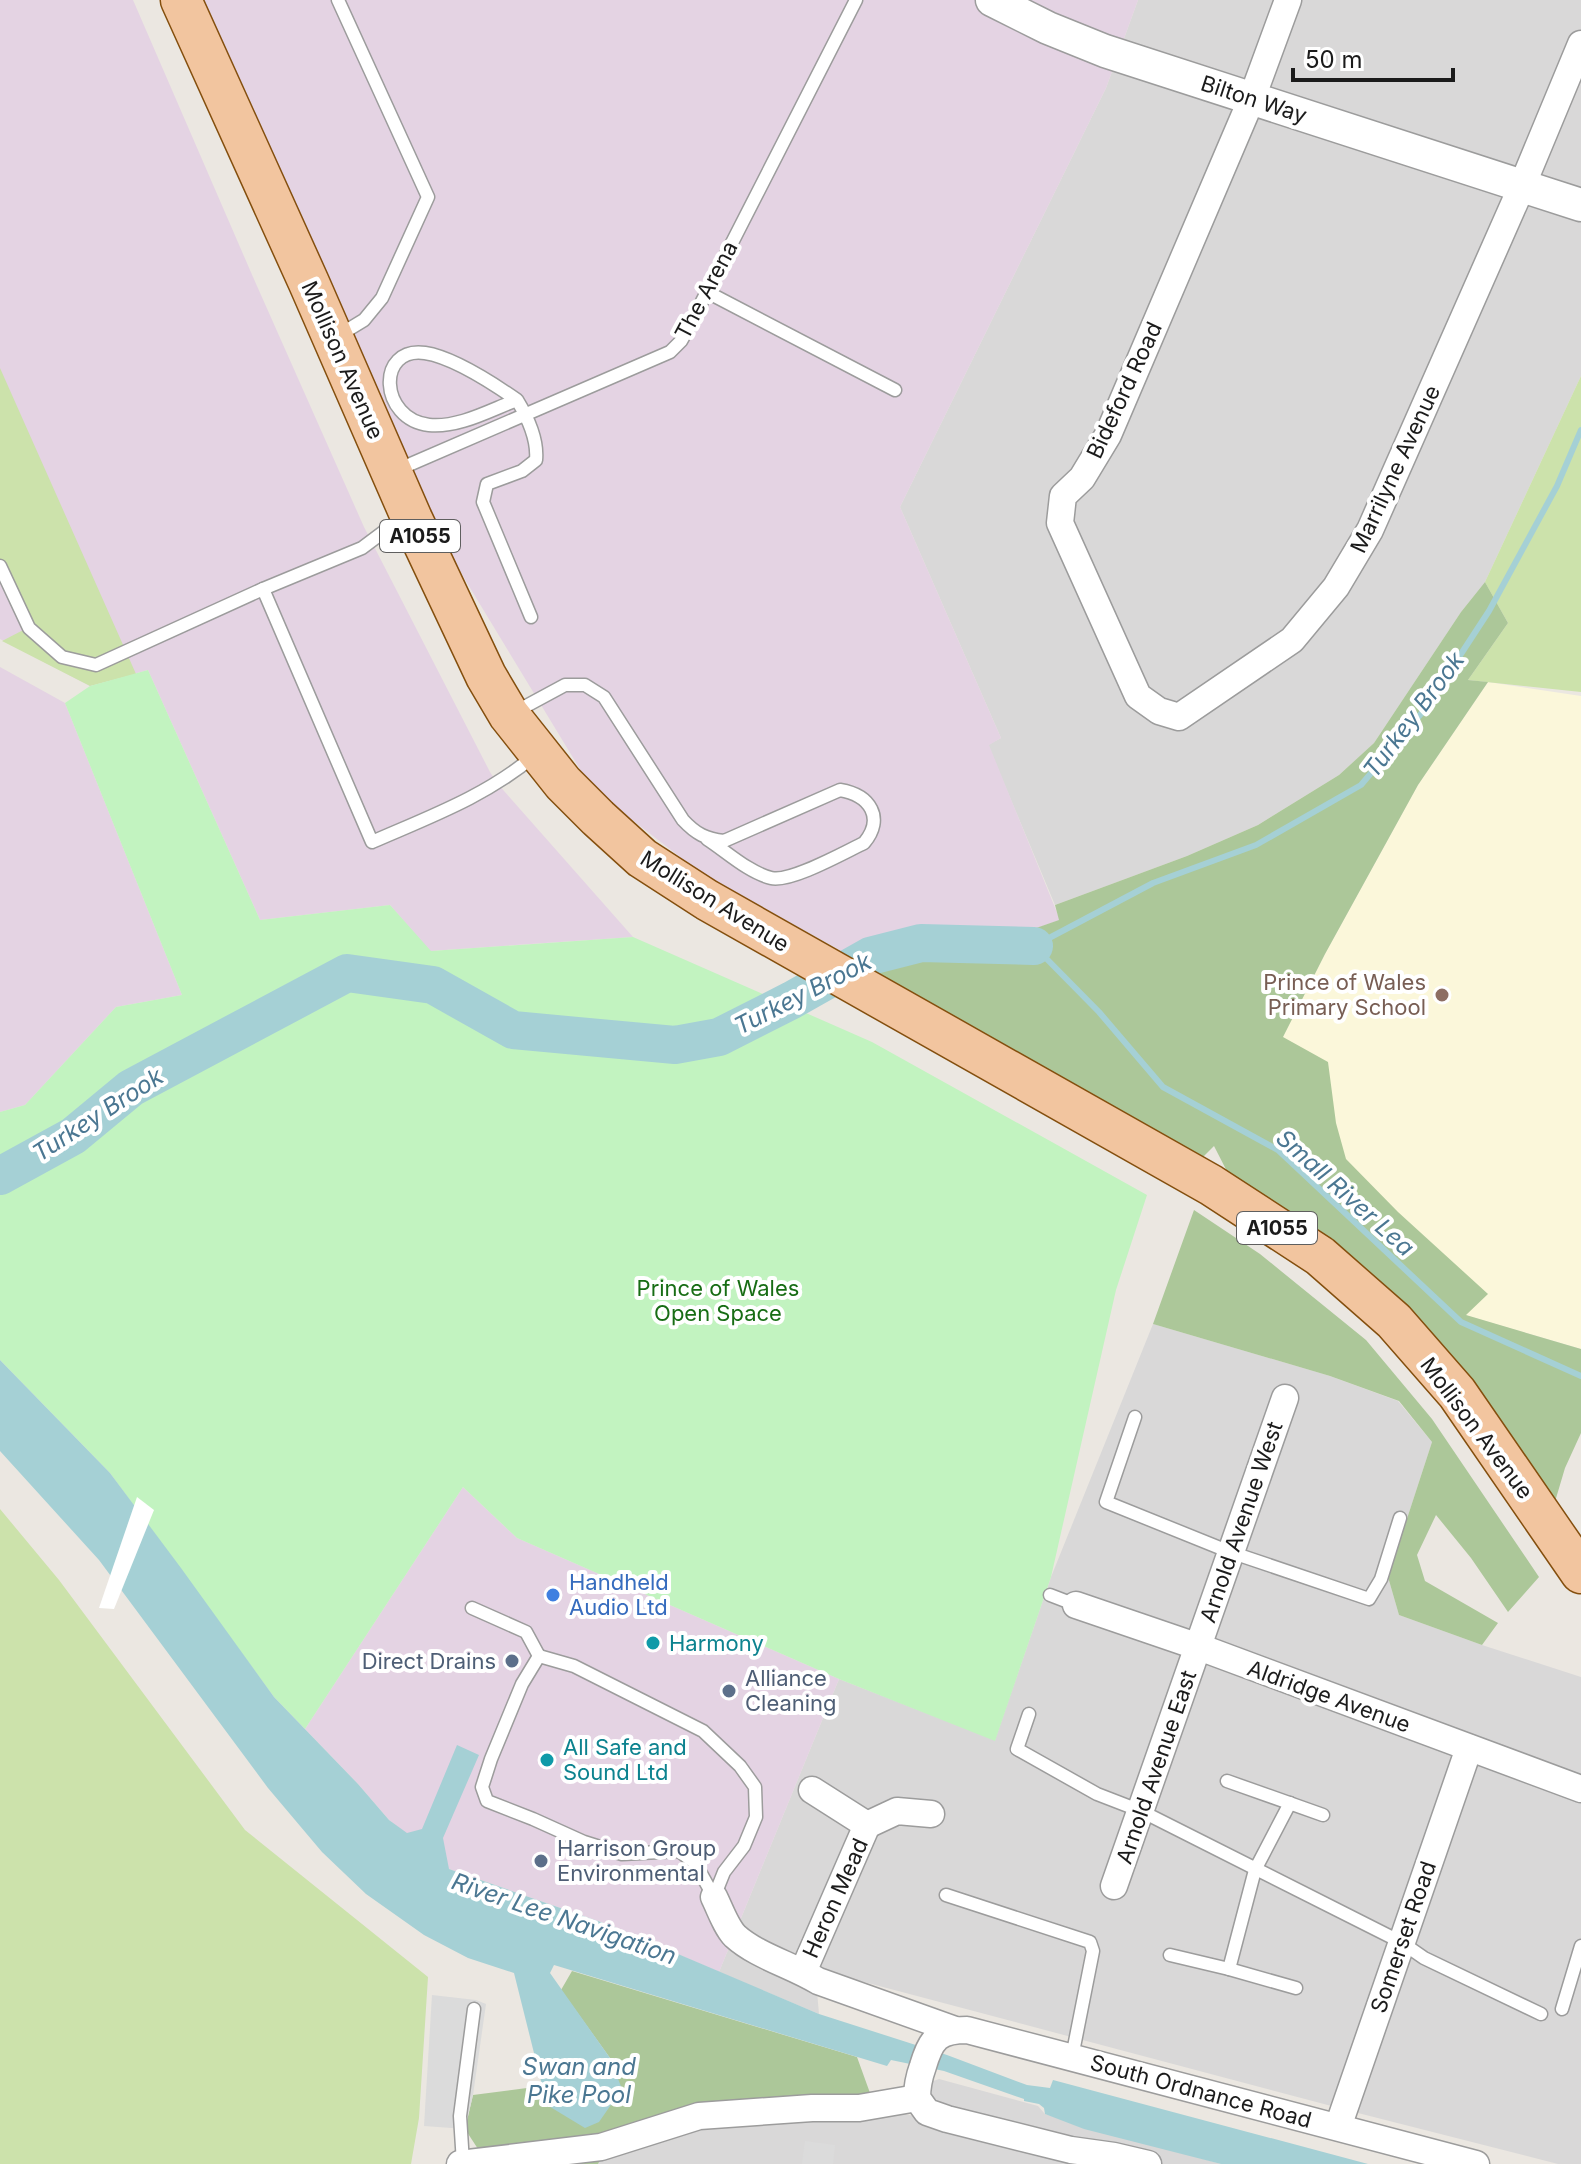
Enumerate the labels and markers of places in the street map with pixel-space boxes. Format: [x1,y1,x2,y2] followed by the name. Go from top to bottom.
[1263,969,1426,1020] place label: Prince of Wales Primary School
[1433,986,1451,1004] marker: Prince of Wales Primary School
[569,1569,669,1620] place label: Handheld Audio Ltd
[544,1586,562,1604] marker: Handheld Audio Ltd
[669,1630,764,1656] place label: Harmony
[644,1634,662,1652] marker: Harmony
[362,1648,496,1674] place label: Direct Drains
[503,1652,521,1670] marker: Direct Drains
[745,1665,837,1716] place label: Alliance Cleaning
[720,1682,738,1700] marker: Alliance Cleaning
[563,1734,687,1785] place label: All Safe and Sound Ltd
[538,1751,556,1769] marker: All Safe and Sound Ltd
[557,1835,716,1886] place label: Harrison Group Environmental
[532,1852,550,1870] marker: Harrison Group Environmental

